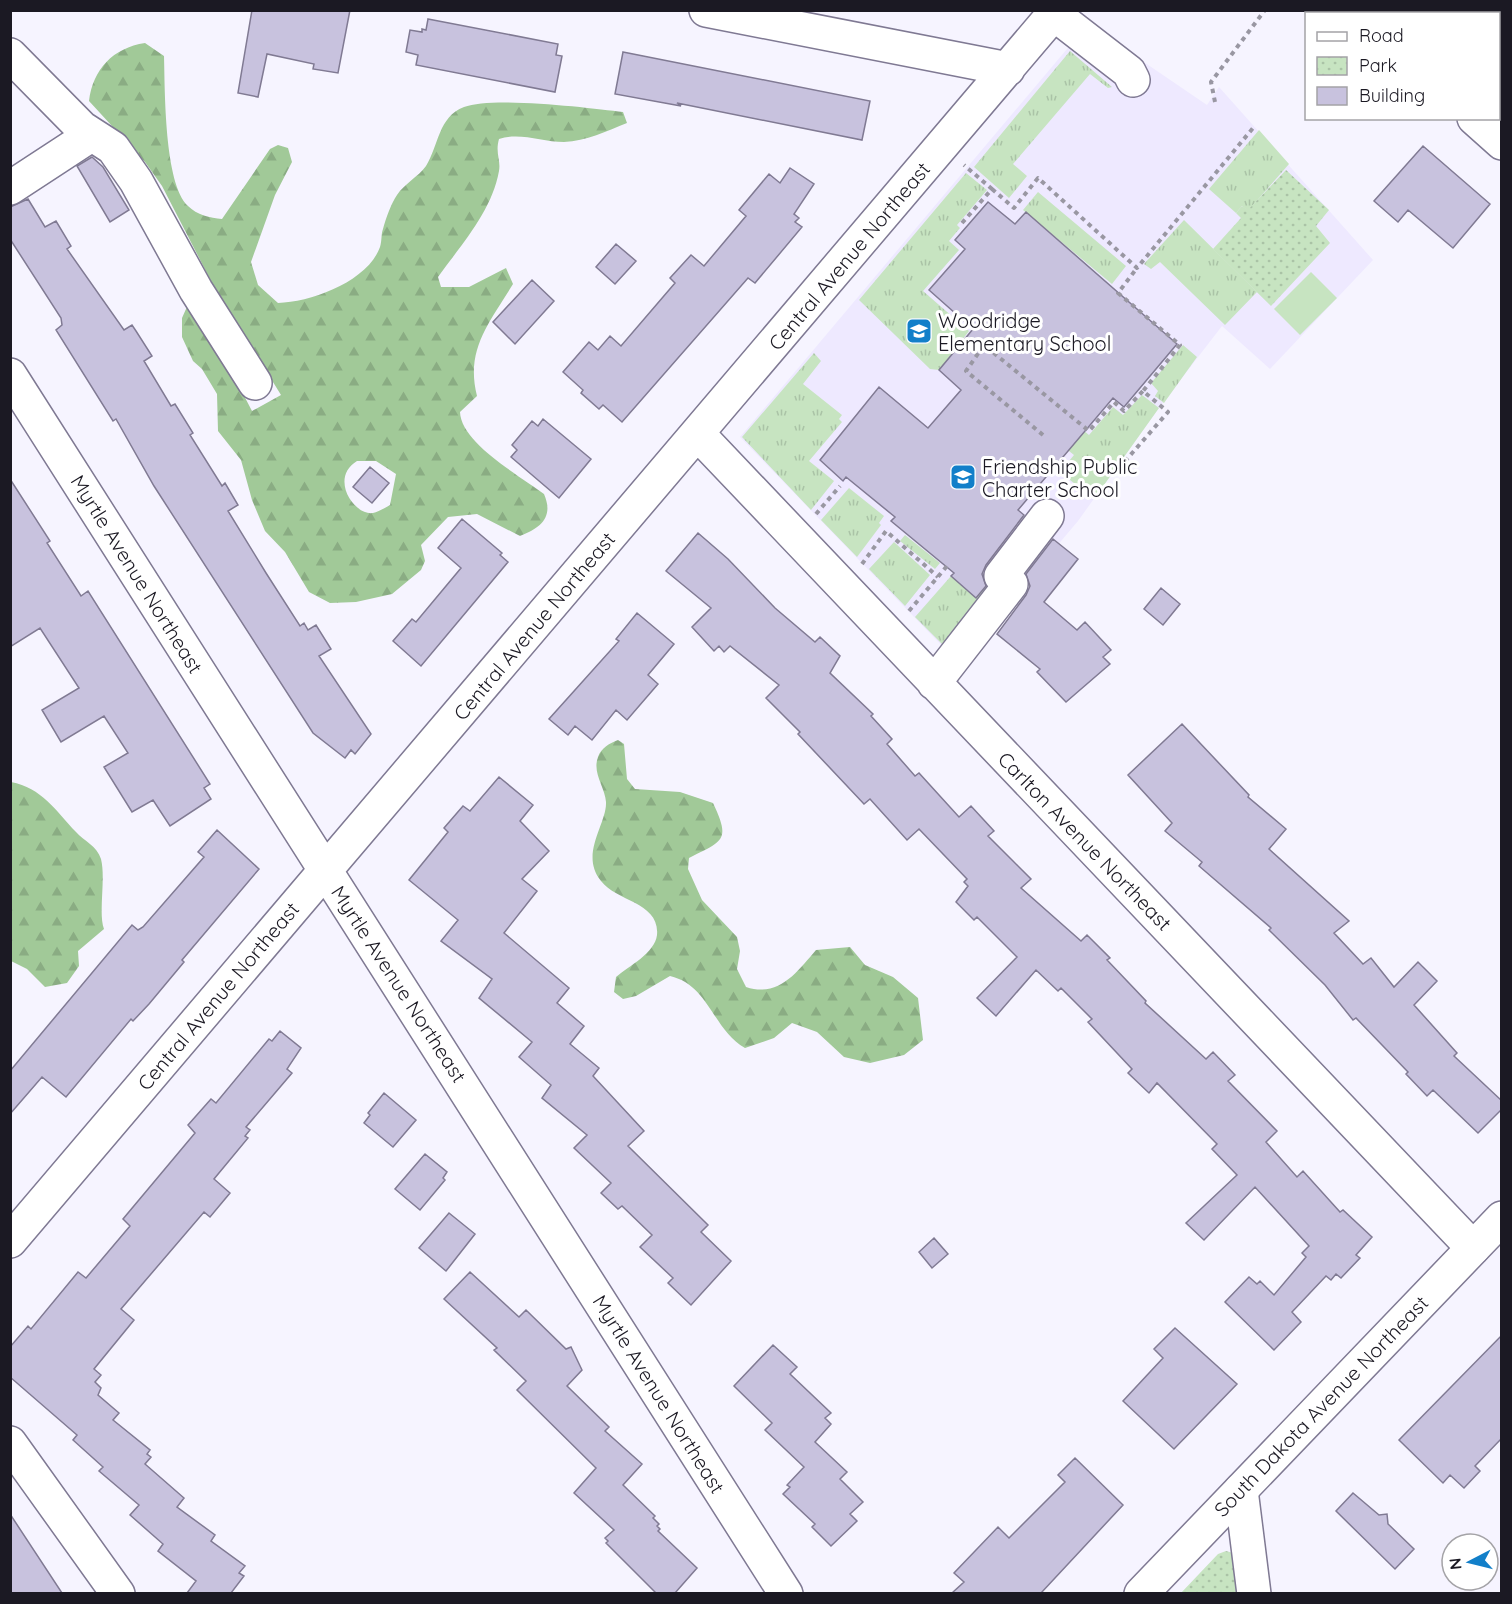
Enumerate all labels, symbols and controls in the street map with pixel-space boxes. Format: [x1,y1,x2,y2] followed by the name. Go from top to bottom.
[1305,12,1500,120] legend
[1359,24,1404,47] text: Road
[1359,54,1397,77] text: Park
[1359,84,1425,107] text: Building
[763,157,935,355] street label: Central Avenue Northeast
[938,308,1111,356] place label: Woodridge Elementary School
[904,316,934,346] school or university icon: Woodridge Elementary School
[982,454,1137,502] place label: Friendship Public Charter School
[948,462,978,492] school or university icon: Friendship Public Charter School
[66,470,209,678] street label: Myrtle Avenue Northeast
[448,527,620,725] street label: Central Avenue Northeast
[993,746,1177,936] street label: Carlton Avenue Northeast
[326,881,472,1087] street label: Myrtle Avenue Northeast
[132,897,304,1095] street label: Central Avenue Northeast
[588,1290,731,1498] street label: Myrtle Avenue Northeast
[1209,1290,1433,1522] street label: South Dakota Avenue Northeast
[1440,1532,1500,1592] north arrow
[1444,1557,1466,1571] text: N

